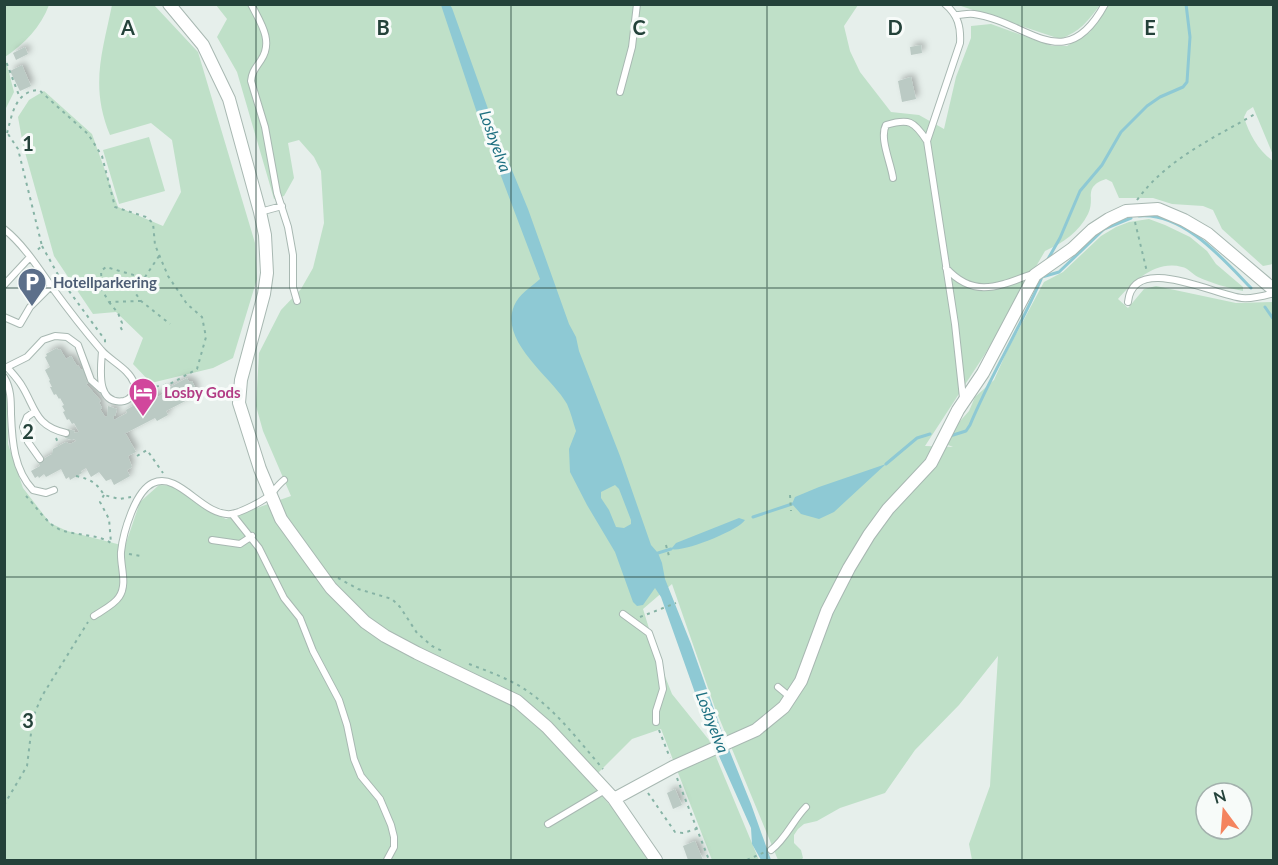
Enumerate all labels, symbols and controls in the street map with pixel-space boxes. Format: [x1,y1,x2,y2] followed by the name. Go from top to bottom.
[120,15,135,39] text: A
[376,15,390,39] text: B
[632,15,646,39] text: C
[887,15,903,39] text: D
[1144,15,1156,39] text: E
[476,108,516,174] water label: Losbyelva
[22,131,34,155] text: 1
[16,266,48,308] parking icon: Hotellparkering
[53,273,157,291] place label: Hotellparkering
[127,376,159,418] hotel icon: Losby Gods
[164,383,241,401] place label: Losby Gods
[22,419,34,443] text: 2
[693,689,733,755] water label: Losbyelva
[22,708,34,732] text: 3
[1194,781,1254,841] north arrow
[1211,785,1228,807] text: N

